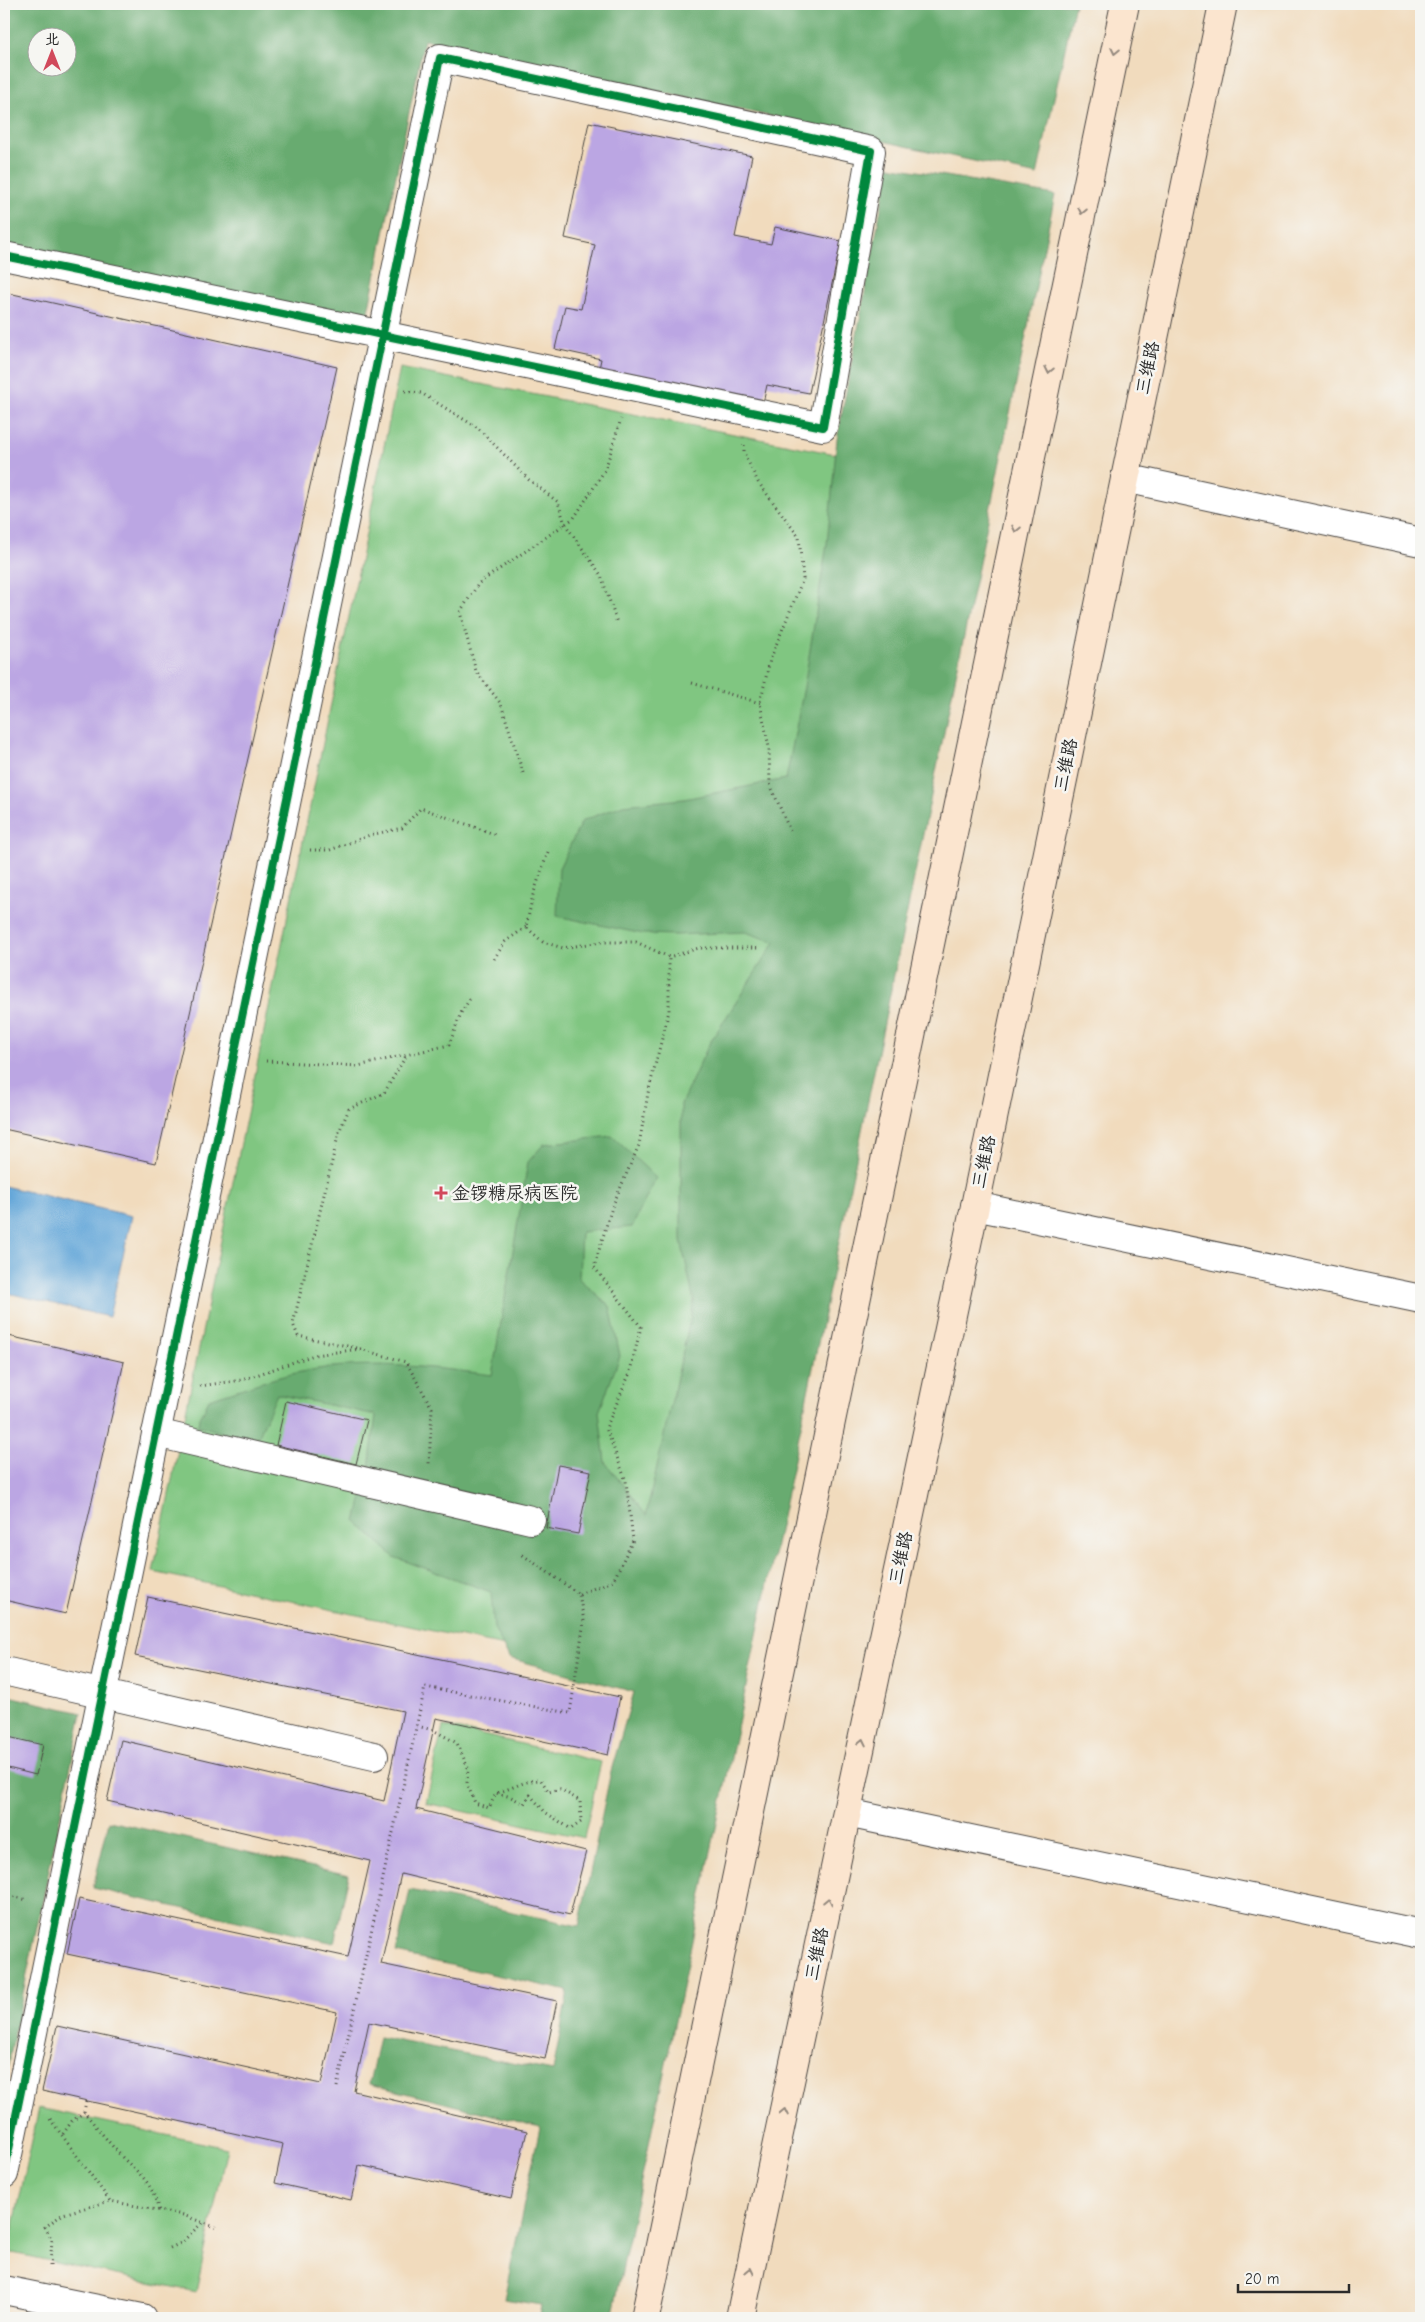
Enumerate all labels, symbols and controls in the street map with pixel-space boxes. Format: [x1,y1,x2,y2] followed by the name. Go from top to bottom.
[28,28,78,78] north arrow
[45,31,59,48] text: 北
[1110,47,1121,56] one-way arrow
[1077,206,1088,215] one-way arrow
[1132,339,1164,397] street label: 三维路
[1044,365,1055,374] one-way arrow
[1011,524,1022,533] one-way arrow
[1050,736,1082,794] street label: 三维路
[968,1133,1000,1191] street label: 三维路
[452,1183,578,1204] place label: 金锣糖尿病医院
[434,1186,448,1200] marker: 金锣糖尿病医院
[885,1529,917,1587] street label: 三维路
[856,1738,867,1747] one-way arrow
[823,1897,833,1906] one-way arrow
[801,1925,833,1983] street label: 三维路
[778,2107,789,2116] one-way arrow
[1238,2262,1349,2294] scale bar
[745,2266,755,2275] one-way arrow
[1245,2270,1279,2288] text: 20 m

